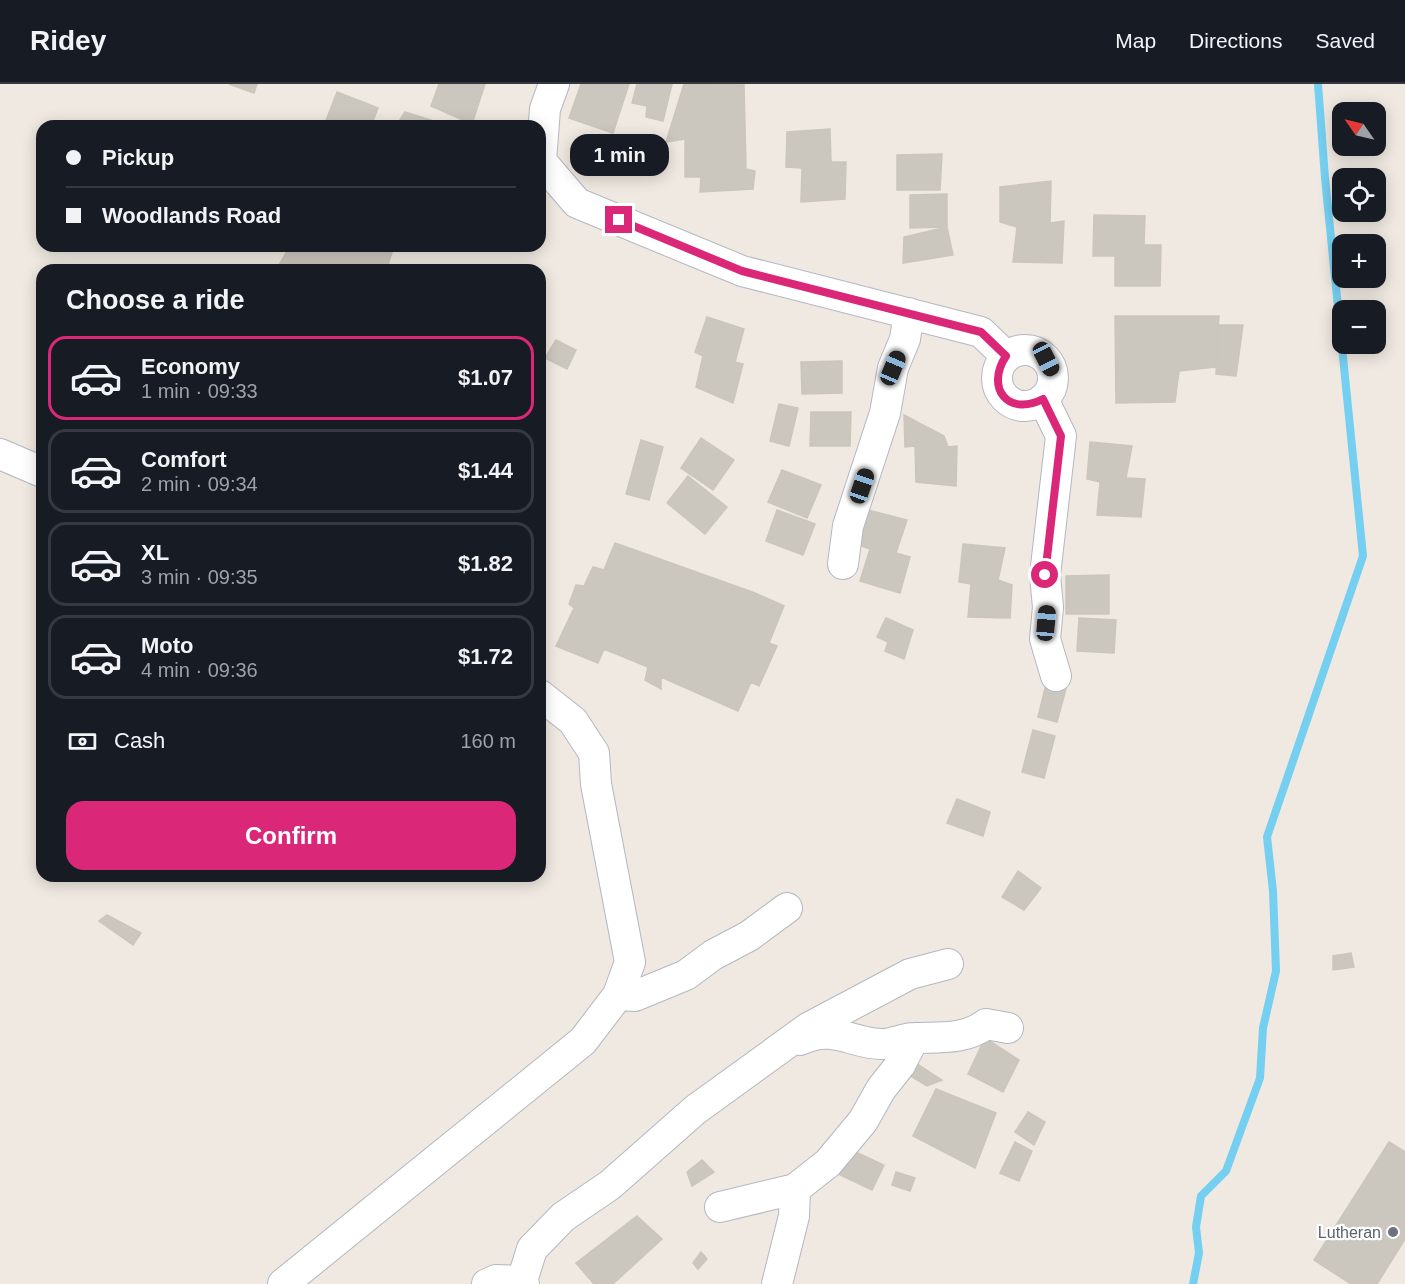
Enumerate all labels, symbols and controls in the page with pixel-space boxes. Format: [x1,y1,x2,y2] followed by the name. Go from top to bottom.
[30,25,106,56] text: Ridey
[1115,29,1156,52] text: Map
[1189,29,1282,52] text: Directions
[1315,29,1375,52] text: Saved
[1332,102,1386,156] north arrow
[1332,102,1386,354] map controls
[570,133,668,175] callout: 1 min
[593,144,646,166] text: 1 min
[102,145,174,170] text: Pickup
[1332,168,1386,222] button: locate
[102,203,281,228] text: Woodlands Road
[605,206,632,233] route end
[1332,234,1386,288] button: +
[66,285,245,315] text: Choose a ride
[1332,300,1386,354] button: −
[1030,339,1062,379] car
[878,348,908,388] car
[69,351,123,405] icon: car
[141,354,240,379] text: Economy
[458,365,513,390] text: $1.07
[141,380,258,402] text: 1 min · 09:33
[69,444,123,498] icon: car
[141,447,227,472] text: Comfort
[458,458,513,483] text: $1.44
[848,466,876,506] car
[141,473,258,495] text: 2 min · 09:34
[69,537,123,591] icon: car
[141,540,169,565] text: XL
[458,551,513,576] text: $1.82
[1031,561,1058,588] route start
[141,566,258,588] text: 3 min · 09:35
[1035,604,1057,642] car
[69,630,123,684] icon: car
[141,633,194,658] text: Moto
[458,644,513,669] text: $1.72
[141,659,258,681] text: 4 min · 09:36
[66,725,99,758] icon: cash
[114,728,165,753] text: Cash
[460,730,516,752] text: 160 m
[66,801,516,870] button: Confirm
[1318,1224,1381,1241] place label: Lutheran
[1386,1225,1400,1239] marker: Lutheran

